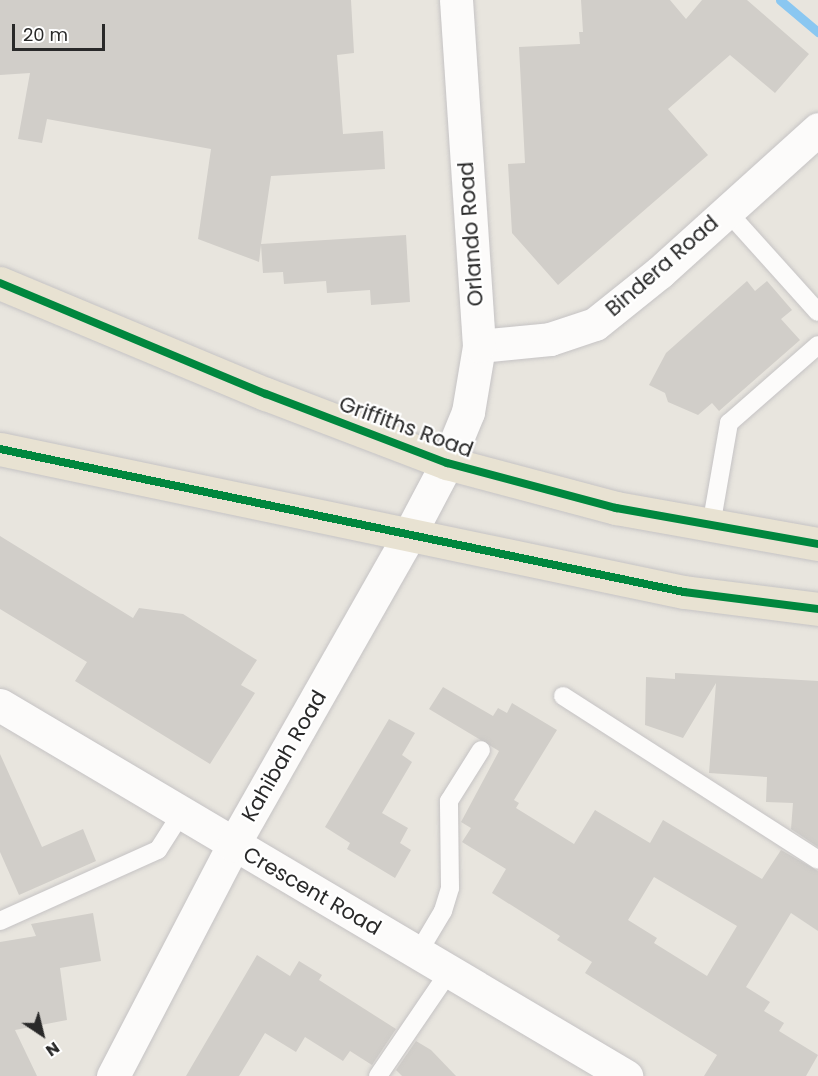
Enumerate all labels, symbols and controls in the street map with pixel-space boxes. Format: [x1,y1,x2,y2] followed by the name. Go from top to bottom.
[15,12,108,50] scale bar
[23,22,68,47] text: 20 m
[453,161,489,307] street label: Orlando Road
[601,210,723,322] street label: Bindera Road
[336,391,476,463] street label: Griffiths Road
[236,686,332,826] street label: Kahibah Road
[239,841,385,941] street label: Crescent Road
[12,1004,72,1064] north arrow
[41,1036,64,1062] text: N

